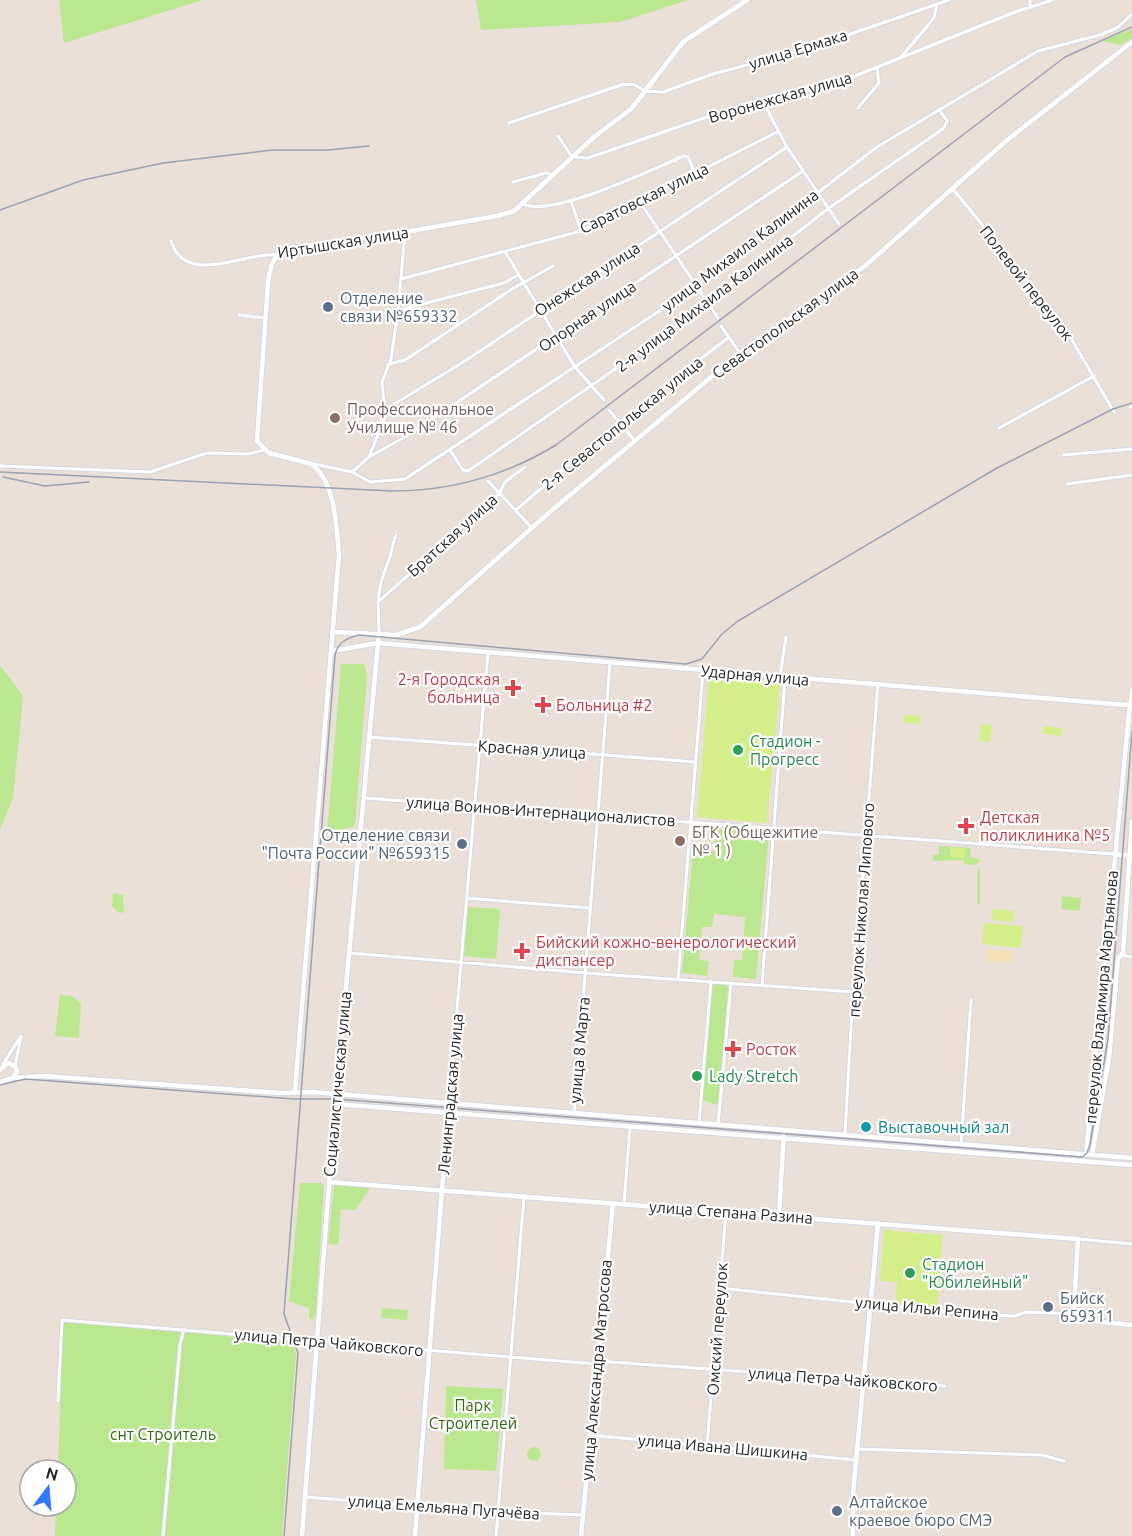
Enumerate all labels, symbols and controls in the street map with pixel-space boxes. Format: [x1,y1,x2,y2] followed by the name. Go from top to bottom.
[747,25,849,73] street label: улица Ермака
[706,68,854,126] street label: Воронежская улица
[577,159,711,237] street label: Саратовская улица
[658,185,822,315] street label: улица Михаила Калинина
[977,222,1077,344] street label: Полевой переулок
[276,223,410,261] street label: Иртышская улица
[612,231,796,375] street label: 2-я улица Михаила Калинина
[531,238,643,320] street label: Онежская улица
[709,264,861,382] street label: Севастопольская улица
[535,277,639,355] street label: Опорная улица
[340,289,457,325] place label: Отделение связи №659332
[321,300,335,314] marker: Отделение связи №659332
[538,352,706,494] street label: 2-я Севастопольская улица
[347,400,494,436] place label: Профессиональное Училище № 46
[328,411,342,425] marker: Профессиональное Училище № 46
[403,490,501,580] street label: Братская улица
[700,661,810,689] street label: Ударная улица
[398,670,500,706] place label: 2-я Городская больница
[504,679,522,697] marker: 2-я Городская больница
[534,696,552,714] marker: Больница #2
[556,696,652,714] place label: Больница #2
[750,732,821,768] place label: Стадион - Прогресс
[477,736,587,762] street label: Красная улица
[731,743,745,757] marker: Стадион - Прогресс
[406,793,676,829] street label: улица Воинов-Интернационалистов
[845,802,877,1018] street label: переулок Николая Липового
[980,808,1110,844] place label: Детская поликлиника №5
[957,817,975,835] marker: Детская поликлиника №5
[692,823,818,860] place label: БГК (Общежитие № 1 )
[261,826,450,862] place label: Отделение связи "Почта России" №659315
[673,834,687,848] marker: БГК (Общежитие № 1 )
[455,837,469,851] marker: Отделение связи "Почта России" №659315
[1081,869,1121,1125] street label: переулок Владимира Мартьянова
[536,933,797,969] place label: Бийский кожно-венерологический диспансер
[513,942,531,960] marker: Бийский кожно-венерологический диспансер
[320,990,354,1178] street label: Социалистическая улица
[565,996,593,1104] street label: улица 8 Марта
[434,1013,466,1175] street label: Ленинградская улица
[724,1040,742,1058] marker: Росток
[746,1040,797,1058] place label: Росток
[709,1067,799,1085] place label: Lady Stretch
[690,1069,704,1083] marker: Lady Stretch
[878,1118,1009,1136] place label: Выставочный зал
[859,1120,873,1134] marker: Выставочный зал
[649,1197,813,1227] street label: улица Степана Разина
[922,1255,1028,1291] place label: Стадион "Юбилейный"
[577,1259,615,1481] street label: улица Александра Матросова
[703,1262,731,1396] street label: Омский переулок
[903,1266,917,1280] marker: Стадион "Юбилейный"
[1060,1289,1114,1325] place label: Бийск 659311
[854,1293,1000,1323] street label: улица Ильи Репина
[1041,1300,1055,1314] marker: Бийск 659311
[234,1325,424,1359] street label: улица Петра Чайковского
[748,1363,938,1395] street label: улица Петра Чайковского
[429,1396,517,1432] park label: Парк Строителей
[110,1425,216,1443] park label: снт Строитель
[637,1431,809,1463] street label: улица Ивана Шишкина
[18,1458,78,1518] north arrow
[44,1463,60,1484] text: N
[348,1491,540,1523] street label: улица Емельяна Пугачёва
[849,1493,992,1529] place label: Алтайское краевое бюро СМЭ
[830,1504,844,1518] marker: Алтайское краевое бюро СМЭ

